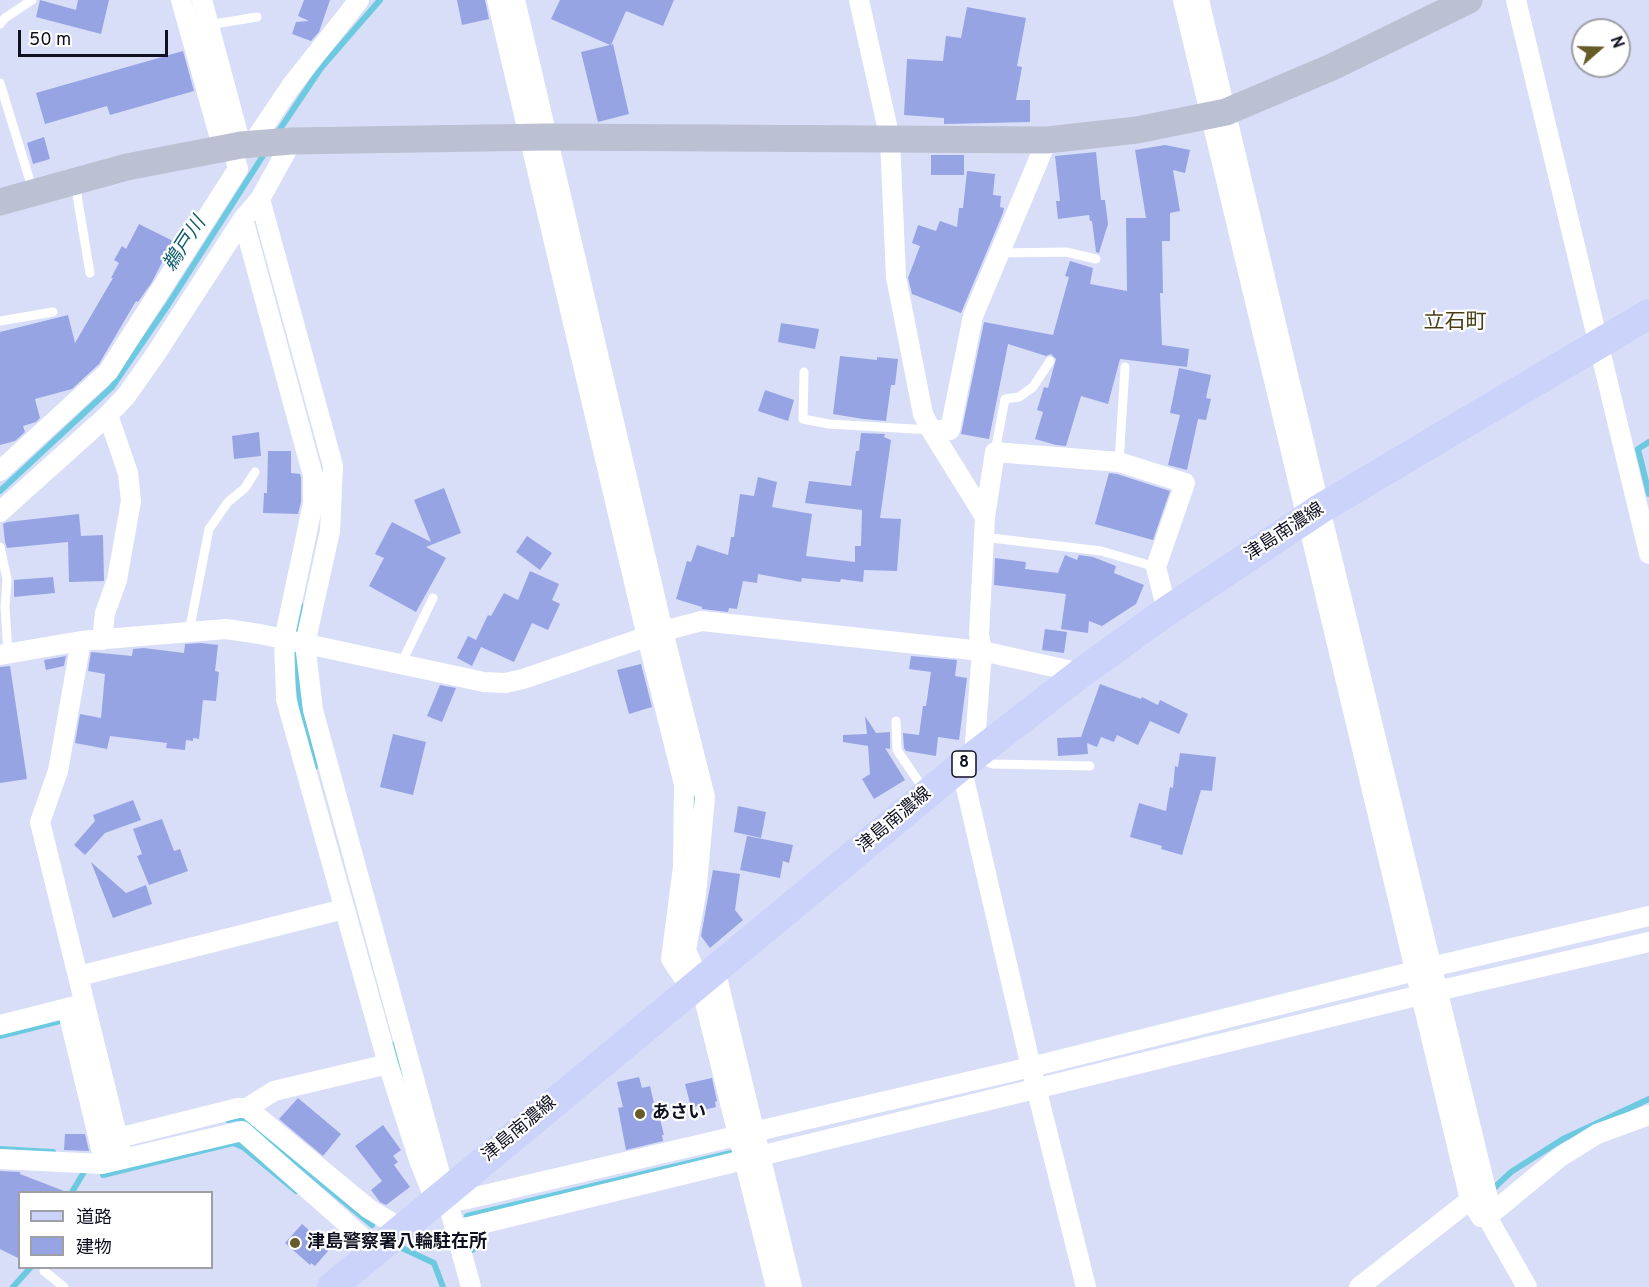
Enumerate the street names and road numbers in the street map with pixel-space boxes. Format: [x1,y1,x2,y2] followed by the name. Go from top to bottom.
[1241,499,1329,567] street label: 津島南濃線
[952,751,976,777] road number: 8
[854,784,936,858] street label: 津島南濃線
[479,1093,561,1167] street label: 津島南濃線

